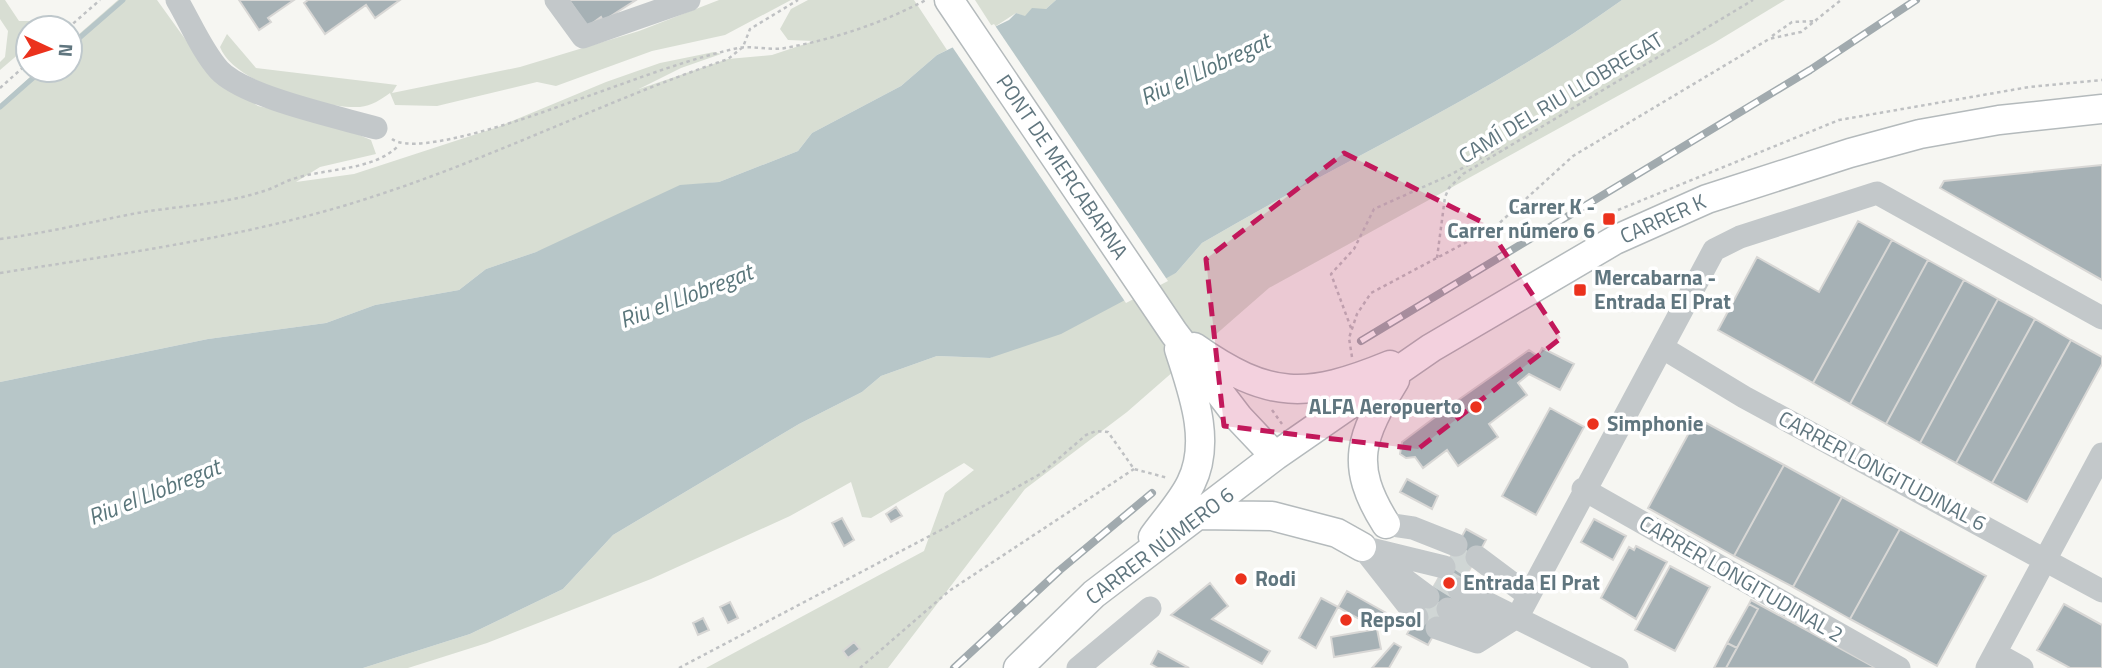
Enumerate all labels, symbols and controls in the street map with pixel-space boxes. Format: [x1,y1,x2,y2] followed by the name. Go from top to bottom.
[14,14,84,84] north arrow
[1134,22,1278,114] water label: Riu el Llobregat
[1452,23,1669,171] street label: CAMÍ DEL RIU LLOBREGAT
[52,43,81,58] text: N
[989,68,1137,266] street label: PONT DE MERCABARNA
[1615,185,1711,251] street label: CARRER K
[1447,190,1595,246] place label: Carrer K - Carrer número 6
[1601,211,1617,227] marker: Carrer K - Carrer número 6
[614,253,760,337] water label: Riu el Llobregat
[1594,261,1731,317] place label: Mercabarna - Entrada El Prat
[1572,282,1588,298] marker: Mercabarna - Entrada El Prat
[1309,390,1462,422] place label: ALFA Aeropuerto
[1468,399,1484,415] marker: ALFA Aeropuerto
[1773,402,1992,539] street label: CARRER LONGITUDINAL 6
[1607,407,1703,439] place label: Simphonie
[1585,416,1601,432] marker: Simphonie
[82,448,228,534] water label: Riu el Llobregat
[1078,479,1241,612] street label: CARRER NÚMERO 6
[1633,506,1850,650] street label: CARRER LONGITUDINAL 2
[1255,562,1296,594] place label: Rodi
[1463,566,1600,598] place label: Entrada El Prat
[1233,571,1249,587] marker: Rodi
[1441,575,1457,591] marker: Entrada El Prat
[1360,603,1422,635] place label: Repsol
[1338,612,1354,628] marker: Repsol

